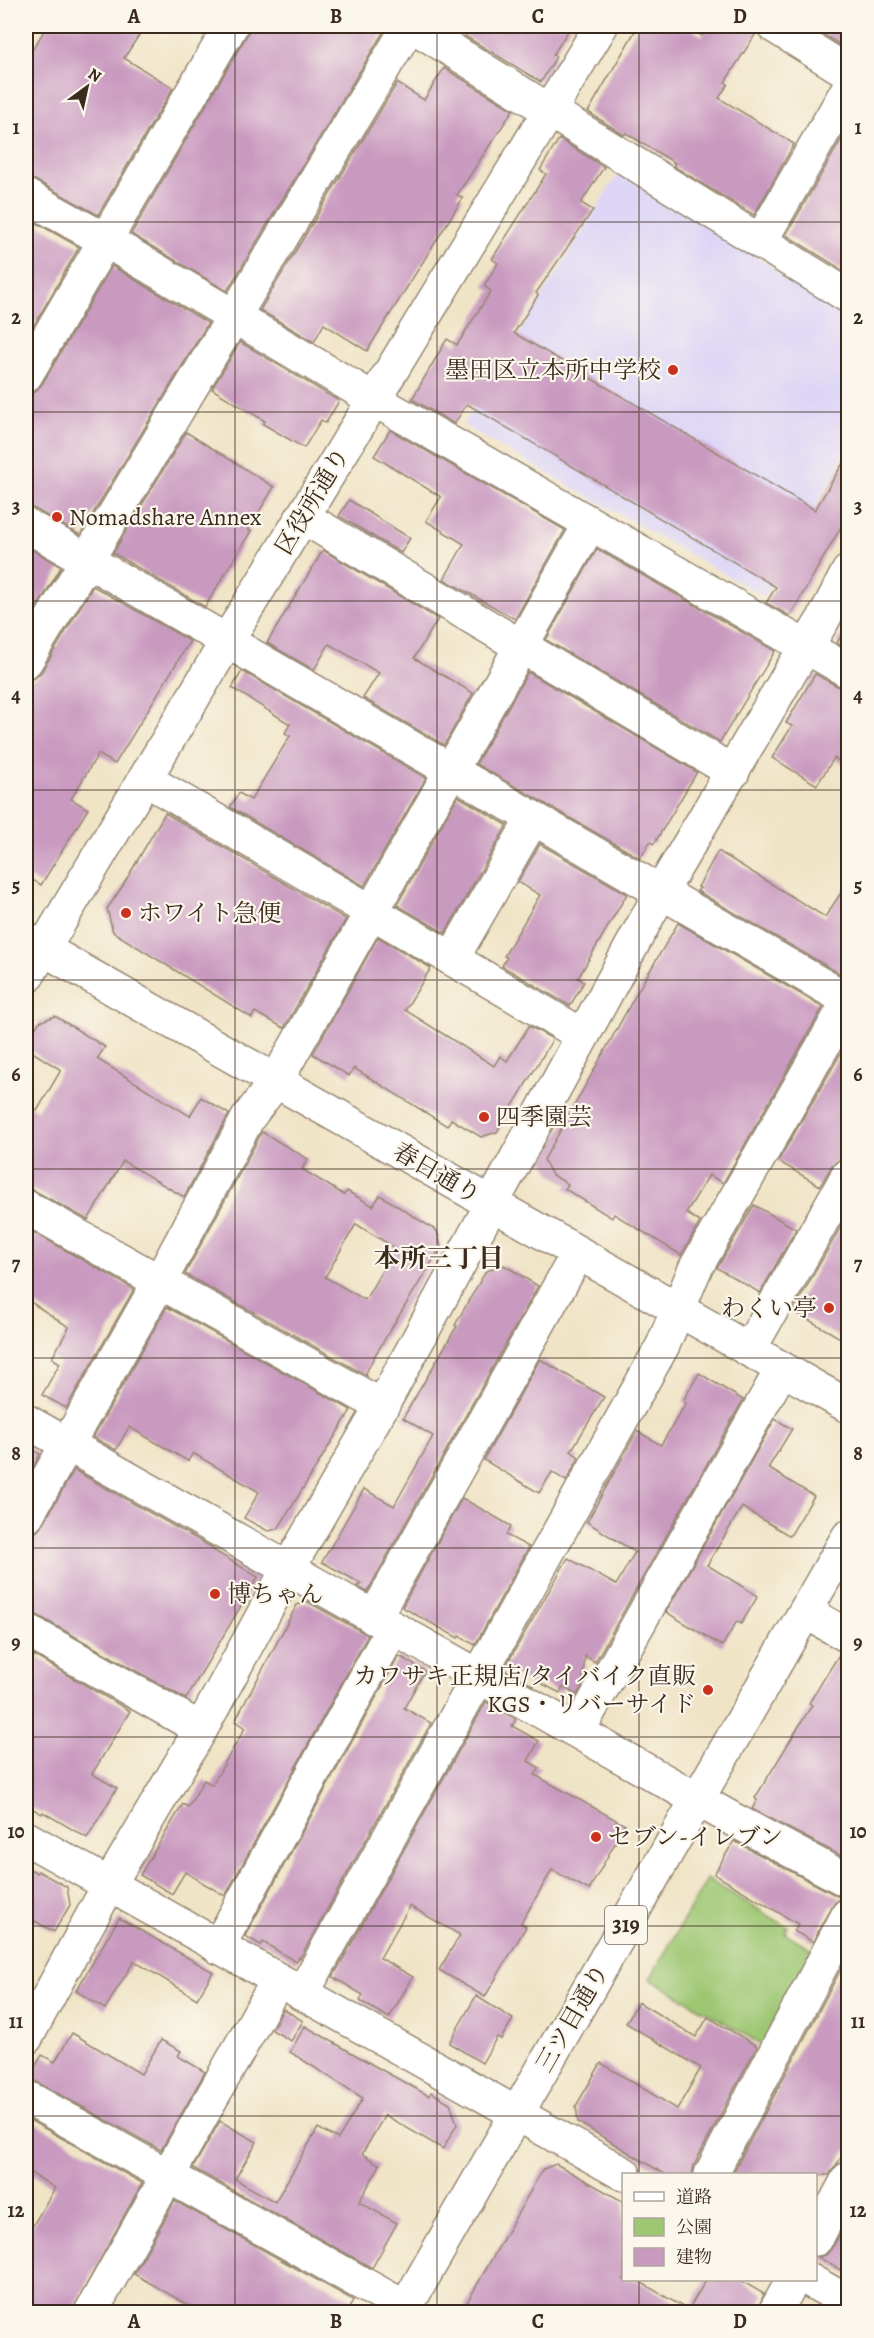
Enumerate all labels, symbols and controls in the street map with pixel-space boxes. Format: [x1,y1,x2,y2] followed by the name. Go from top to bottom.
[127,3,141,30] text: A
[330,3,342,30] text: B
[532,3,544,30] text: C
[733,3,747,30] text: D
[57,57,117,117] north arrow
[84,63,106,88] text: N
[12,114,20,141] text: 1
[854,114,862,141] text: 1
[11,304,21,331] text: 2
[853,304,863,331] text: 2
[445,354,661,386] place label: 墨田区立本所中学校
[666,363,680,377] marker: 墨田区立本所中学校
[267,441,357,561] street label: 区役所通り
[12,493,20,520] text: 3
[854,493,862,520] text: 3
[69,501,262,533] place label: Nomadshare Annex
[50,510,64,524] marker: Nomadshare Annex
[11,682,21,709] text: 4
[853,682,863,709] text: 4
[12,872,20,899] text: 5
[854,872,862,899] text: 5
[138,897,281,929] place label: ホワイト急便
[119,906,133,920] marker: ホワイト急便
[11,1061,21,1088] text: 6
[853,1061,863,1088] text: 6
[496,1101,592,1133] place label: 四季園芸
[477,1110,491,1124] marker: 四季園芸
[387,1135,487,1211] street label: 春日通り
[374,1241,504,1276] district label: 本所三丁目
[12,1250,21,1277] text: 7
[854,1250,863,1277] text: 7
[721,1292,817,1324] place label: わくい亭
[822,1301,836,1315] marker: わくい亭
[11,1440,21,1467] text: 8
[853,1440,863,1467] text: 8
[227,1578,323,1610] place label: 博ちゃん
[208,1587,222,1601] marker: 博ちゃん
[11,1629,21,1656] text: 9
[853,1629,863,1656] text: 9
[354,1660,696,1720] place label: カワサキ正規店/タイバイク直販 KGS・リバーサイド
[701,1683,715,1697] marker: カワサキ正規店/タイバイク直販 KGS・リバーサイド
[7,1818,25,1845] text: 10
[849,1818,867,1845] text: 10
[608,1821,783,1853] place label: セブン-イレブン
[589,1830,603,1844] marker: セブン-イレブン
[605,1906,647,1944] road number: 319
[528,1958,616,2078] street label: 三ツ目通り
[9,2008,23,2035] text: 11
[851,2008,865,2035] text: 11
[622,2173,817,2281] legend
[676,2185,712,2209] text: 道路
[8,2197,25,2224] text: 12
[850,2197,867,2224] text: 12
[676,2215,712,2239] text: 公園
[676,2245,712,2269] text: 建物
[127,2308,141,2335] text: A
[330,2308,342,2335] text: B
[532,2308,544,2335] text: C
[733,2308,747,2335] text: D

